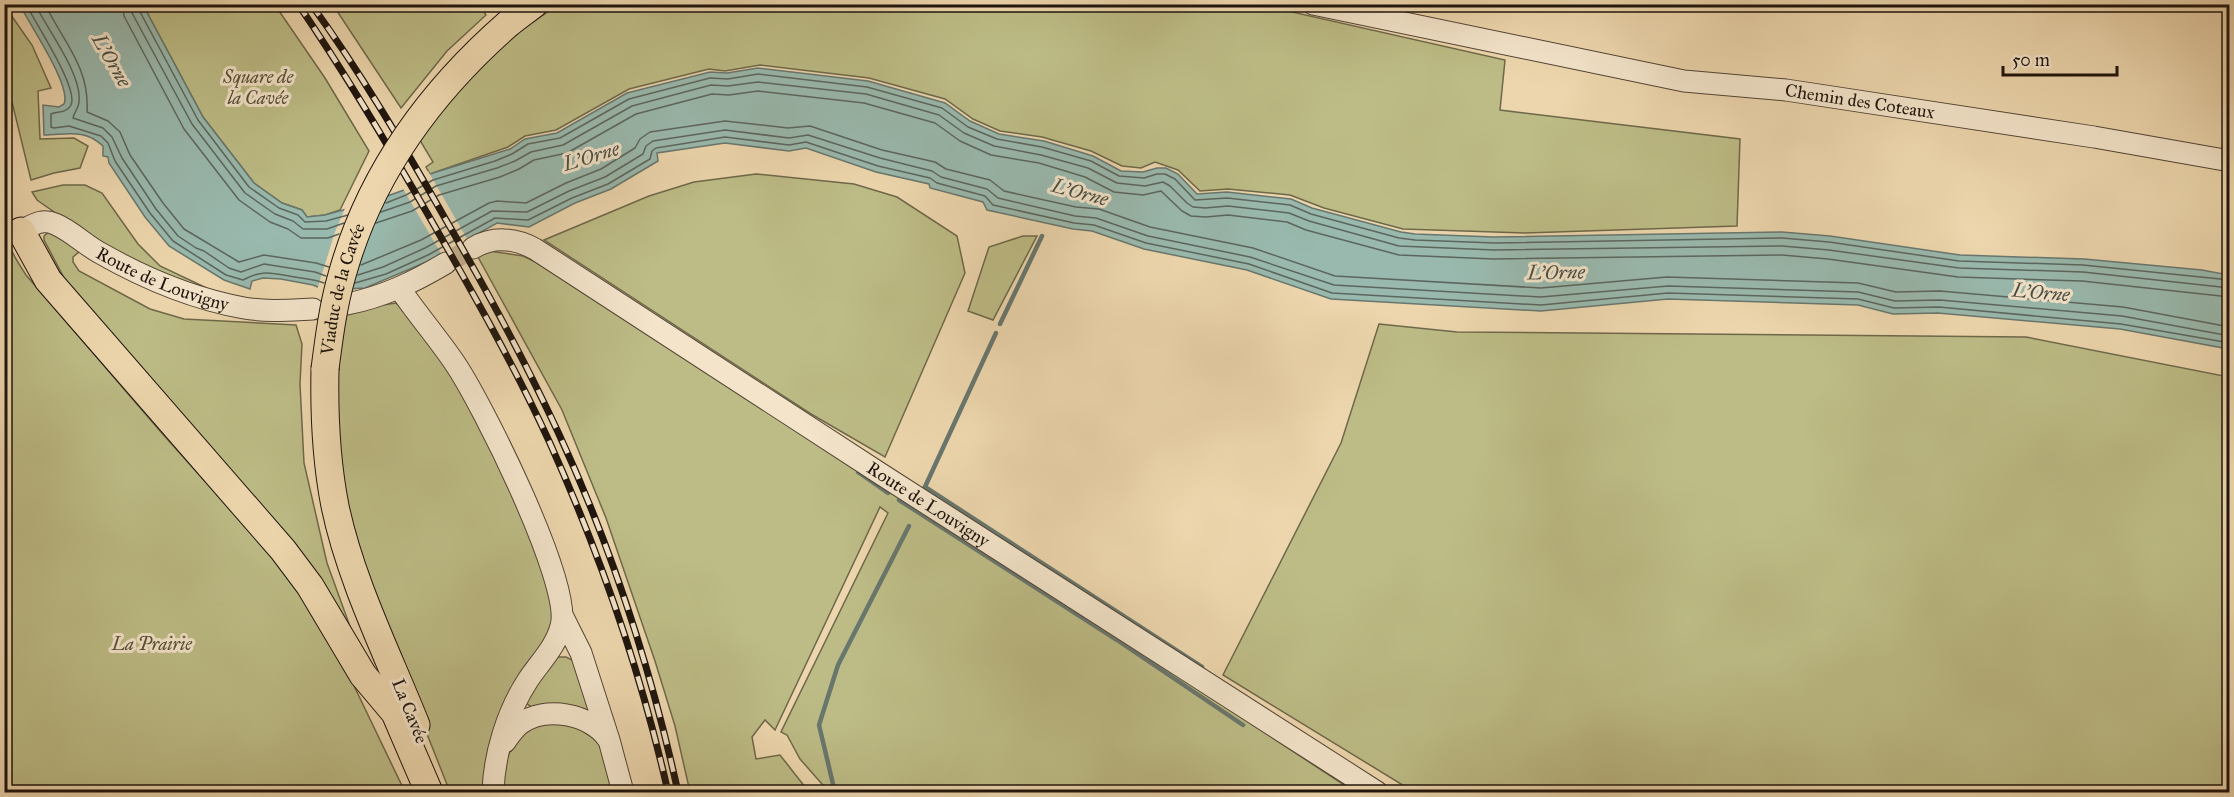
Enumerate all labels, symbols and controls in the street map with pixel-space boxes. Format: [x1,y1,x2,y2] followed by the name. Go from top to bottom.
[87,28,137,91] water label: L'Orne
[2003,39,2117,77] scale bar
[2012,49,2050,71] text: 50 m
[222,66,294,109] park label: Square de la Cavée
[1784,79,1936,124] street label: Chemin des Coteaux
[559,136,623,176] water label: L'Orne
[1048,173,1111,211] water label: L'Orne
[316,220,370,357] street label: Viaduc de la Cavée
[92,242,231,316] street label: Route de Louvigny
[1526,259,1585,285] water label: L'Orne
[2010,277,2071,307] water label: L'Orne
[863,457,994,552] street label: Route de Louvigny
[111,633,193,655] park label: La Prairie
[387,675,433,747] street label: La Cavée

